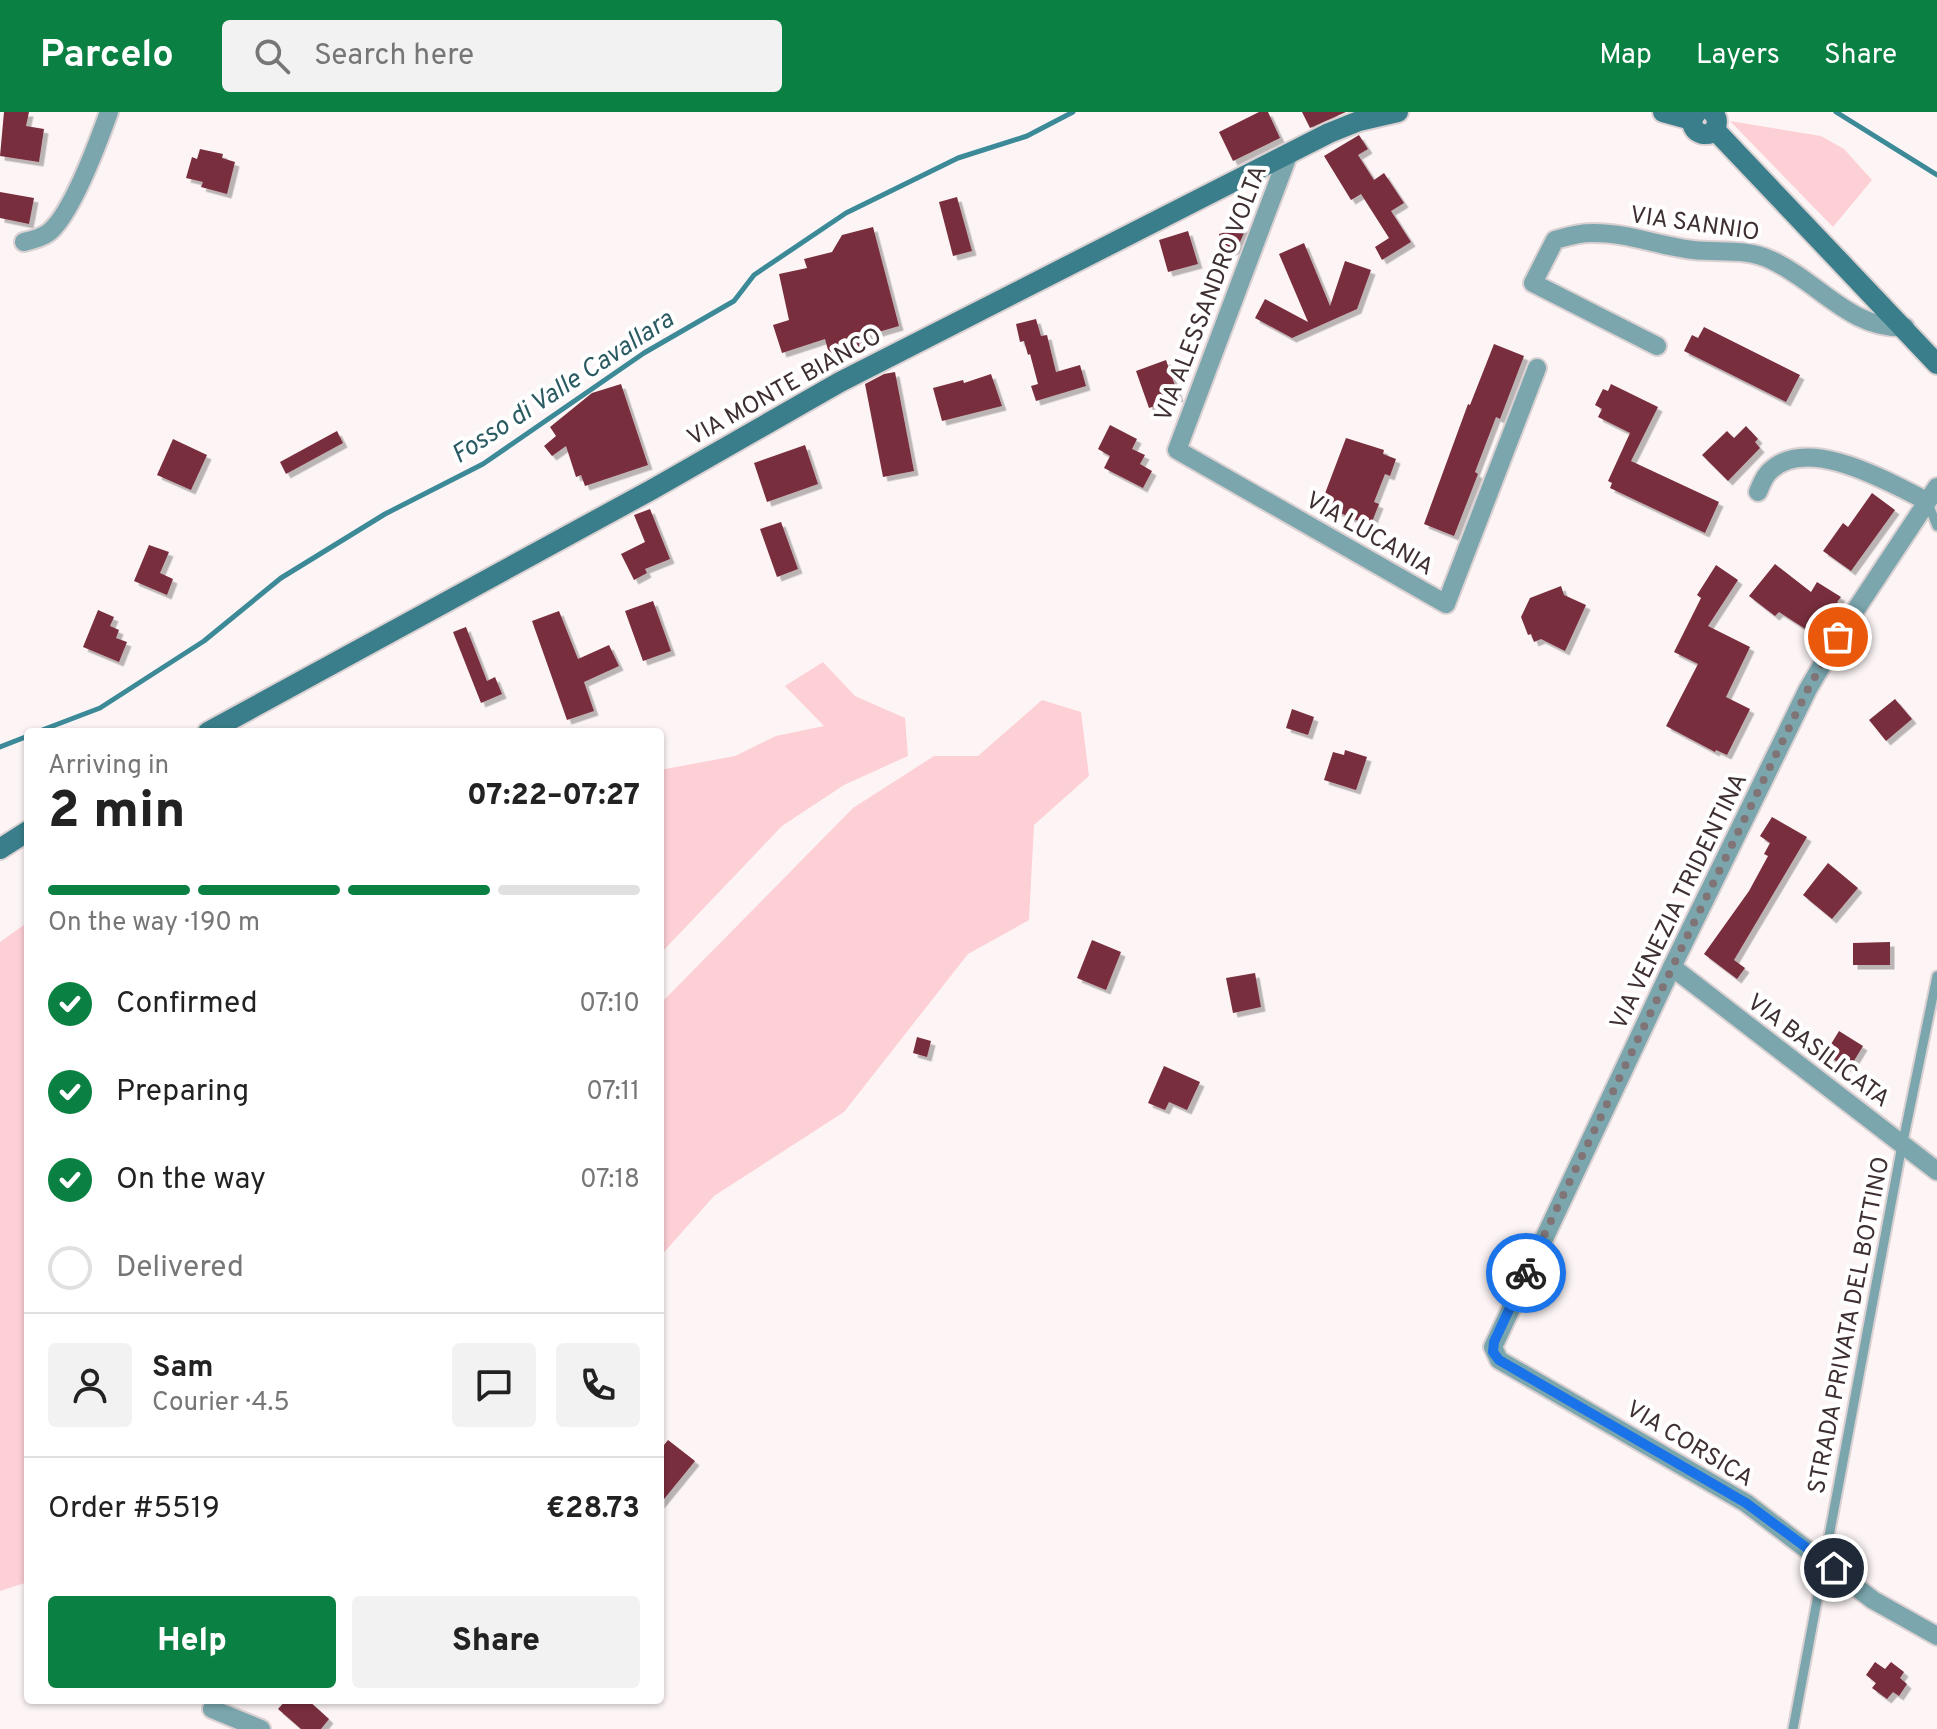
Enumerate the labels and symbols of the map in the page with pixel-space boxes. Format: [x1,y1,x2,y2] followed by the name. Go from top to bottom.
[1149,161,1275,426] street label: VIA ALESSANDRO VOLTA
[1628,201,1761,249] street label: VIA SANNIO
[446,304,681,472] water label: Fosso di Valle Cavallara
[682,322,887,454] street label: VIA MONTE BIANCO
[1300,486,1438,583] street label: VIA LUCANIA
[1804,603,1872,671] pin
[1605,769,1755,1035] street label: VIA VENEZIA TRIDENTINA
[1740,988,1895,1115] street label: VIA BASILICATA
[1803,1154,1897,1496] street label: STRADA PRIVATA DEL BOTTINO
[1486,1233,1566,1313] courier
[1620,1395,1758,1495] street label: VIA CORSICA
[1800,1534,1868,1602] pin

